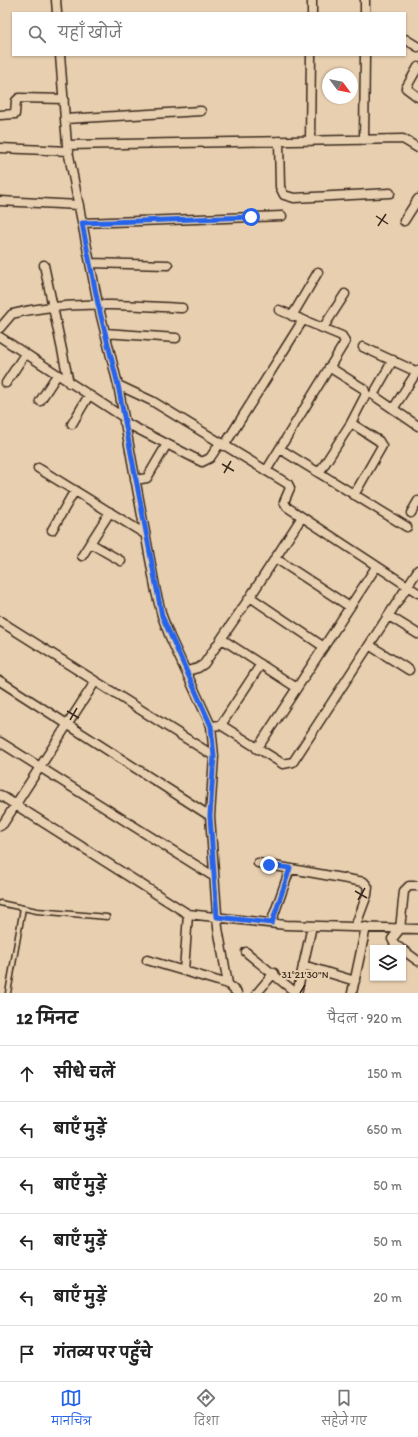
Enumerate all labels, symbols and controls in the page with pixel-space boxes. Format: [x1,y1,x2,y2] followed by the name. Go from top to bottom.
[12,12,406,56] search box
[26,23,48,45] icon: search
[58,24,122,42] text: यहाँ खोजें
[322,68,358,104] north arrow
[242,208,260,226] route start
[260,856,278,874] route end
[370,945,406,981] map controls
[370,945,406,981] button: layers
[282,968,329,981] text: 31°21'30"N
[16,1008,78,1028] text: 12 मिनट
[327,1011,402,1026] text: पैदल · 920 m
[16,1063,38,1085] icon: ahead
[54,1064,115,1082] text: सीधे चलें
[367,1066,402,1081] text: 150 m
[16,1119,38,1141] icon: left
[54,1120,106,1138] text: बाएँ मुड़ें
[366,1122,402,1137] text: 650 m
[16,1175,38,1197] icon: left
[54,1176,106,1194] text: बाएँ मुड़ें
[373,1178,402,1193] text: 50 m
[16,1231,38,1253] icon: left
[54,1232,106,1250] text: बाएँ मुड़ें
[373,1234,402,1249] text: 50 m
[16,1287,38,1309] icon: left
[54,1288,106,1306] text: बाएँ मुड़ें
[373,1290,402,1305] text: 20 m
[16,1343,38,1365] icon: arrive
[54,1344,152,1362] text: गंतव्य पर पहुँचे
[51,1387,92,1433] tab: मानचित्र
[194,1387,219,1433] tab: दिशा
[321,1387,367,1433] tab: सहेजे गए

